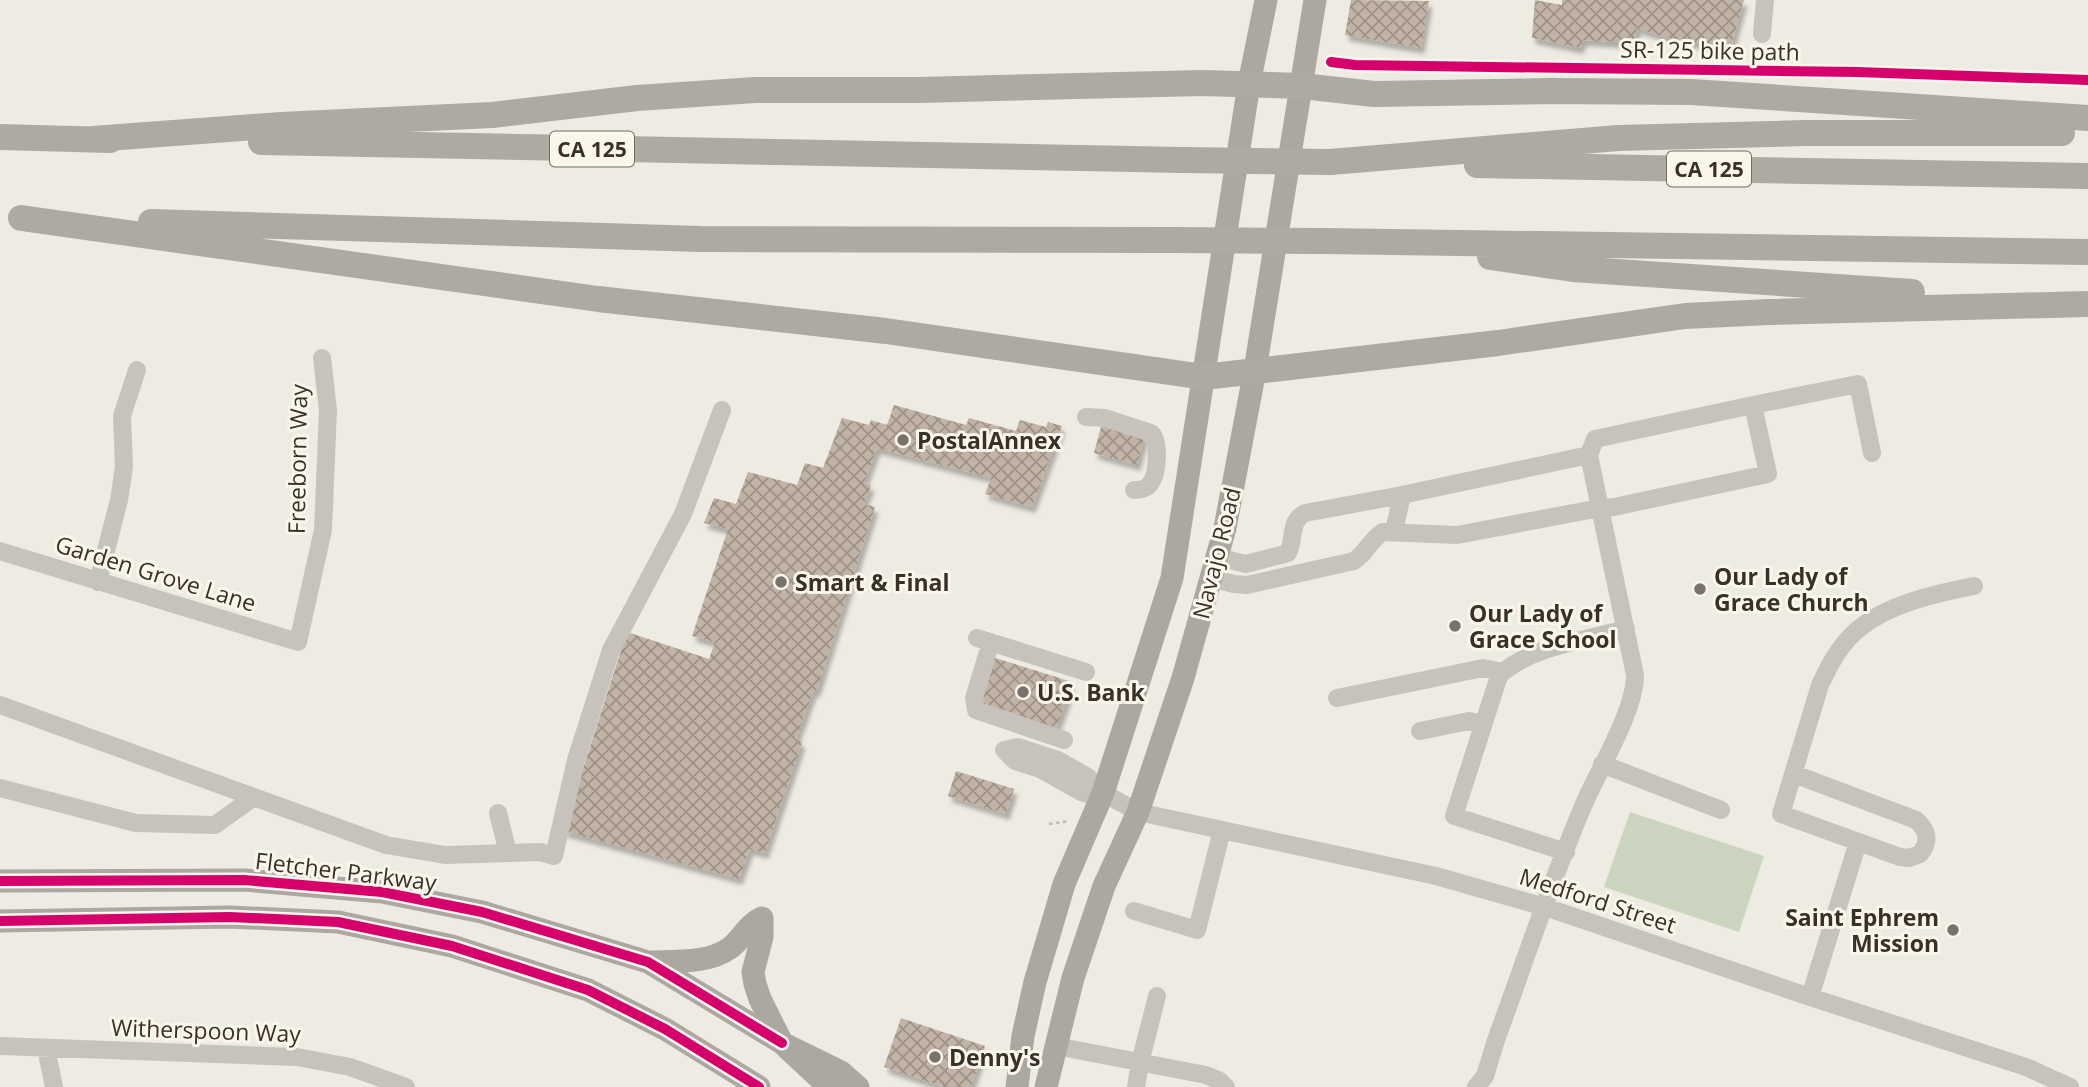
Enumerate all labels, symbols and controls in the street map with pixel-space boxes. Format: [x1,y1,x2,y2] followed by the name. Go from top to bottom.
[1620,32,1800,68] street label: SR-125 bike path
[550,132,634,166] road number: CA 125
[1667,152,1751,186] road number: CA 125
[280,383,314,534] street label: Freeborn Way
[917,424,1062,456] place label: PostalAnnex
[895,432,911,448] marker: PostalAnnex
[1184,484,1248,622] street label: Navajo Road
[52,527,260,619] street label: Garden Grove Lane
[1714,560,1869,618] place label: Our Lady of Grace Church
[795,566,949,598] place label: Smart & Final
[773,574,789,590] marker: Smart & Final
[1692,581,1708,597] marker: Our Lady of Grace Church
[1469,597,1617,655] place label: Our Lady of Grace School
[1447,618,1463,634] marker: Our Lady of Grace School
[1037,676,1146,708] place label: U.S. Bank
[1015,684,1031,700] marker: U.S. Bank
[254,844,439,898] street label: Fletcher Parkway
[1516,860,1680,940] street label: Medford Street
[1785,901,1939,959] place label: Saint Ephrem Mission
[1945,922,1961,938] marker: Saint Ephrem Mission
[110,1011,302,1049] street label: Witherspoon Way
[949,1041,1040,1073] place label: Denny's
[927,1049,943,1065] marker: Denny's

